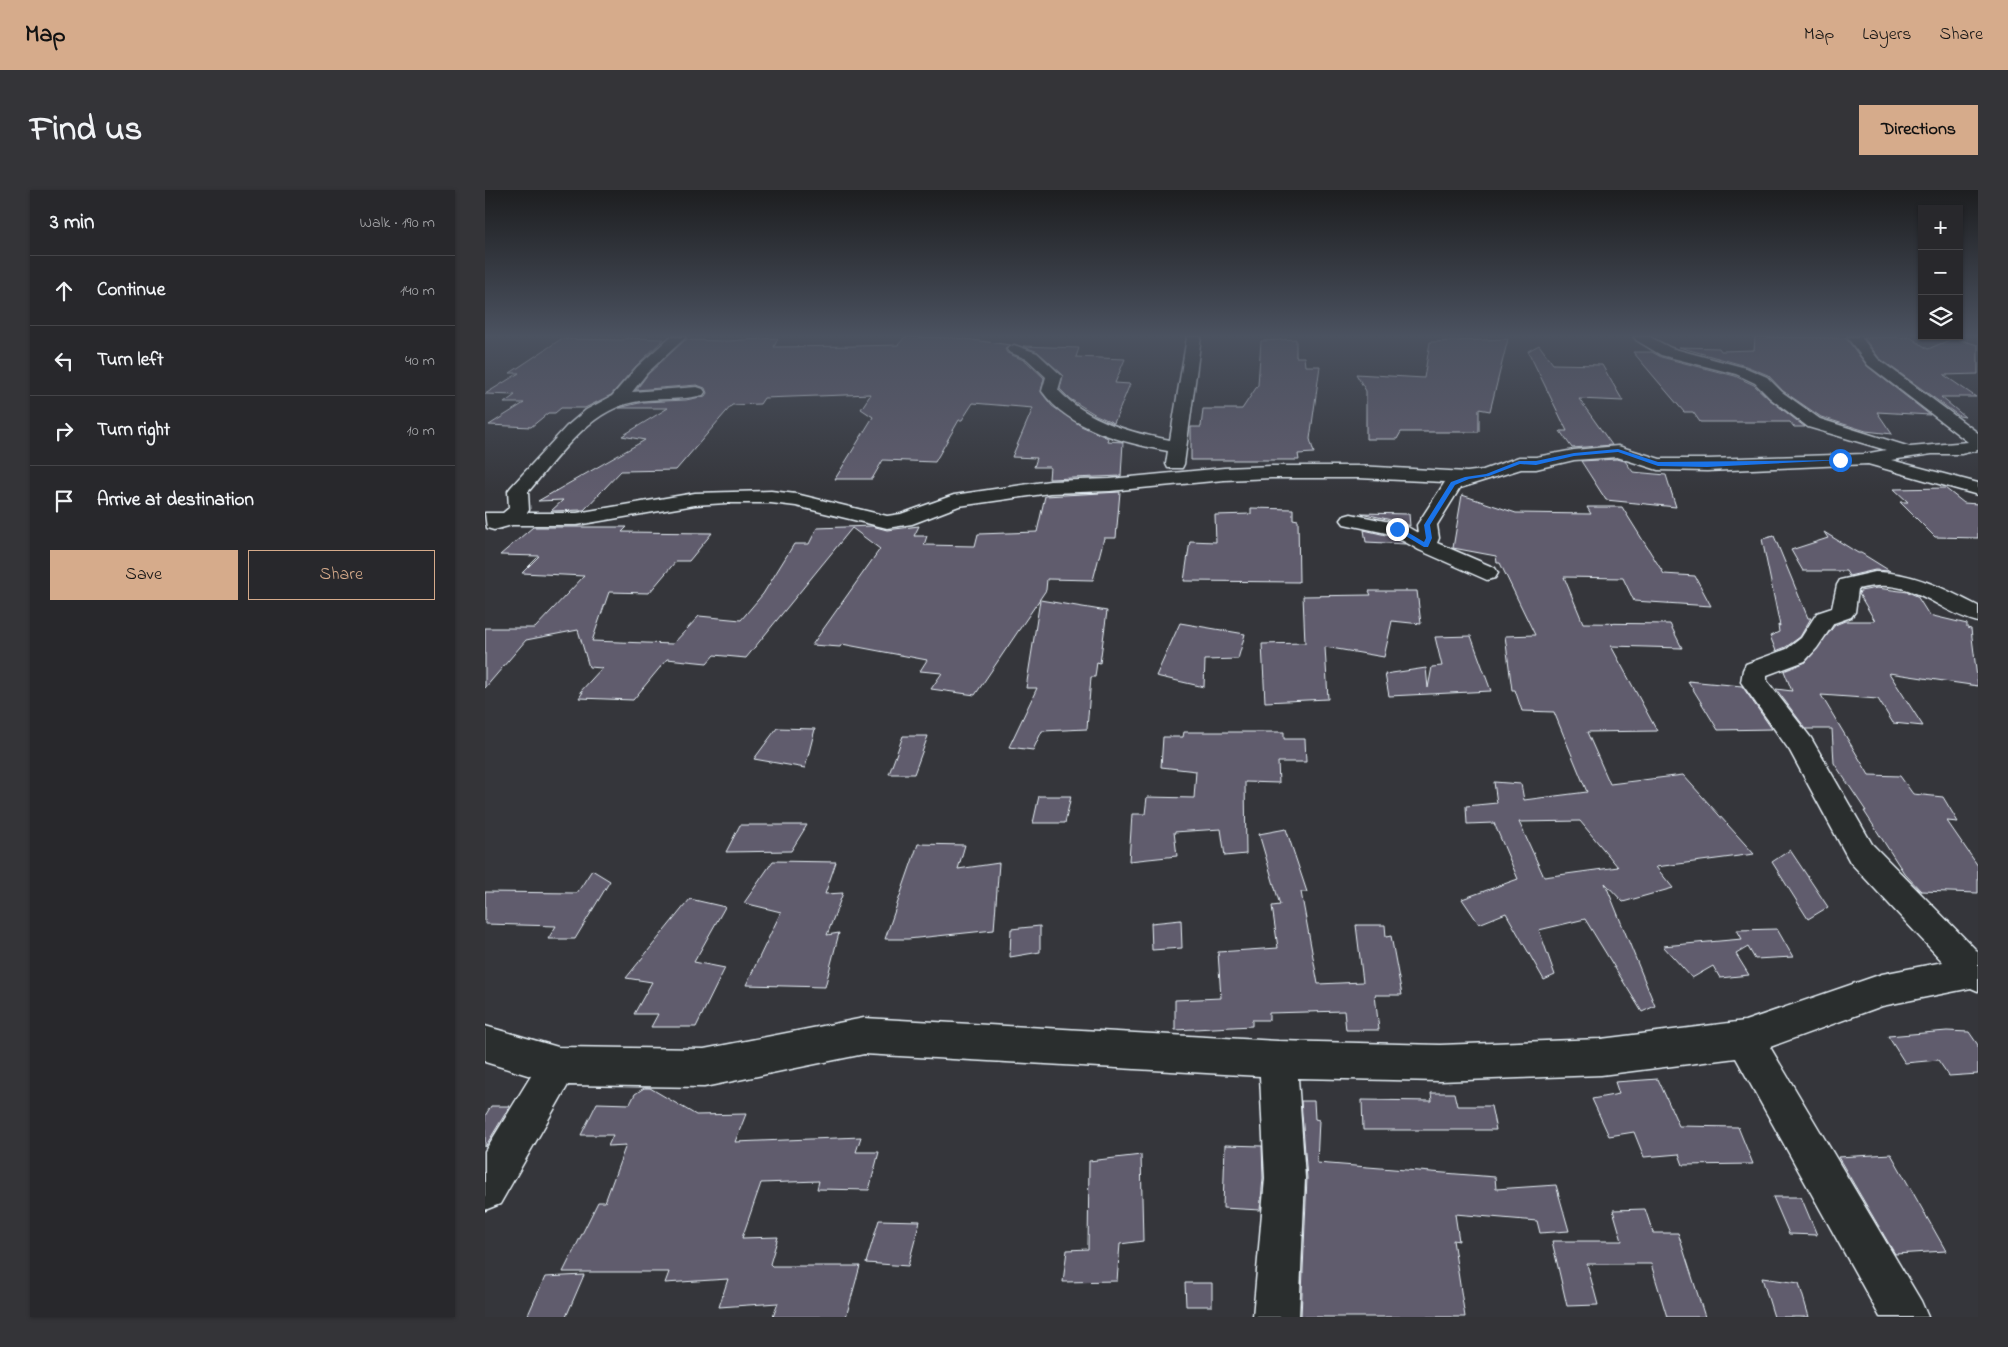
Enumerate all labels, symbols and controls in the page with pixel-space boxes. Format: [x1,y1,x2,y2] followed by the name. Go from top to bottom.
[25,18,66,53] text: Map
[1804,22,1834,48] text: Map
[1862,22,1912,48] text: Layers
[1940,22,1983,48] text: Share
[30,105,142,156] text: Find us
[1859,105,1978,155] button: Directions
[1918,205,1963,340] map controls
[1918,205,1963,250] button: +
[50,208,94,238] text: 3 min
[360,211,435,235] text: Walk · 190 m
[1918,250,1963,295] button: −
[50,277,78,305] icon: ahead
[97,277,165,304] text: Continue
[400,279,435,303] text: 140 m
[1918,295,1963,340] button: layers
[50,347,78,375] icon: left
[97,347,164,374] text: Turn left
[405,349,435,373] text: 40 m
[50,417,78,445] icon: right
[97,417,170,444] text: Turn right
[407,419,435,443] text: 10 m
[1829,449,1852,472] route start
[50,487,78,515] icon: arrive
[97,487,254,514] text: Arrive at destination
[1386,518,1409,541] route end
[50,550,238,600] button: Save
[248,550,435,600] button: Share

